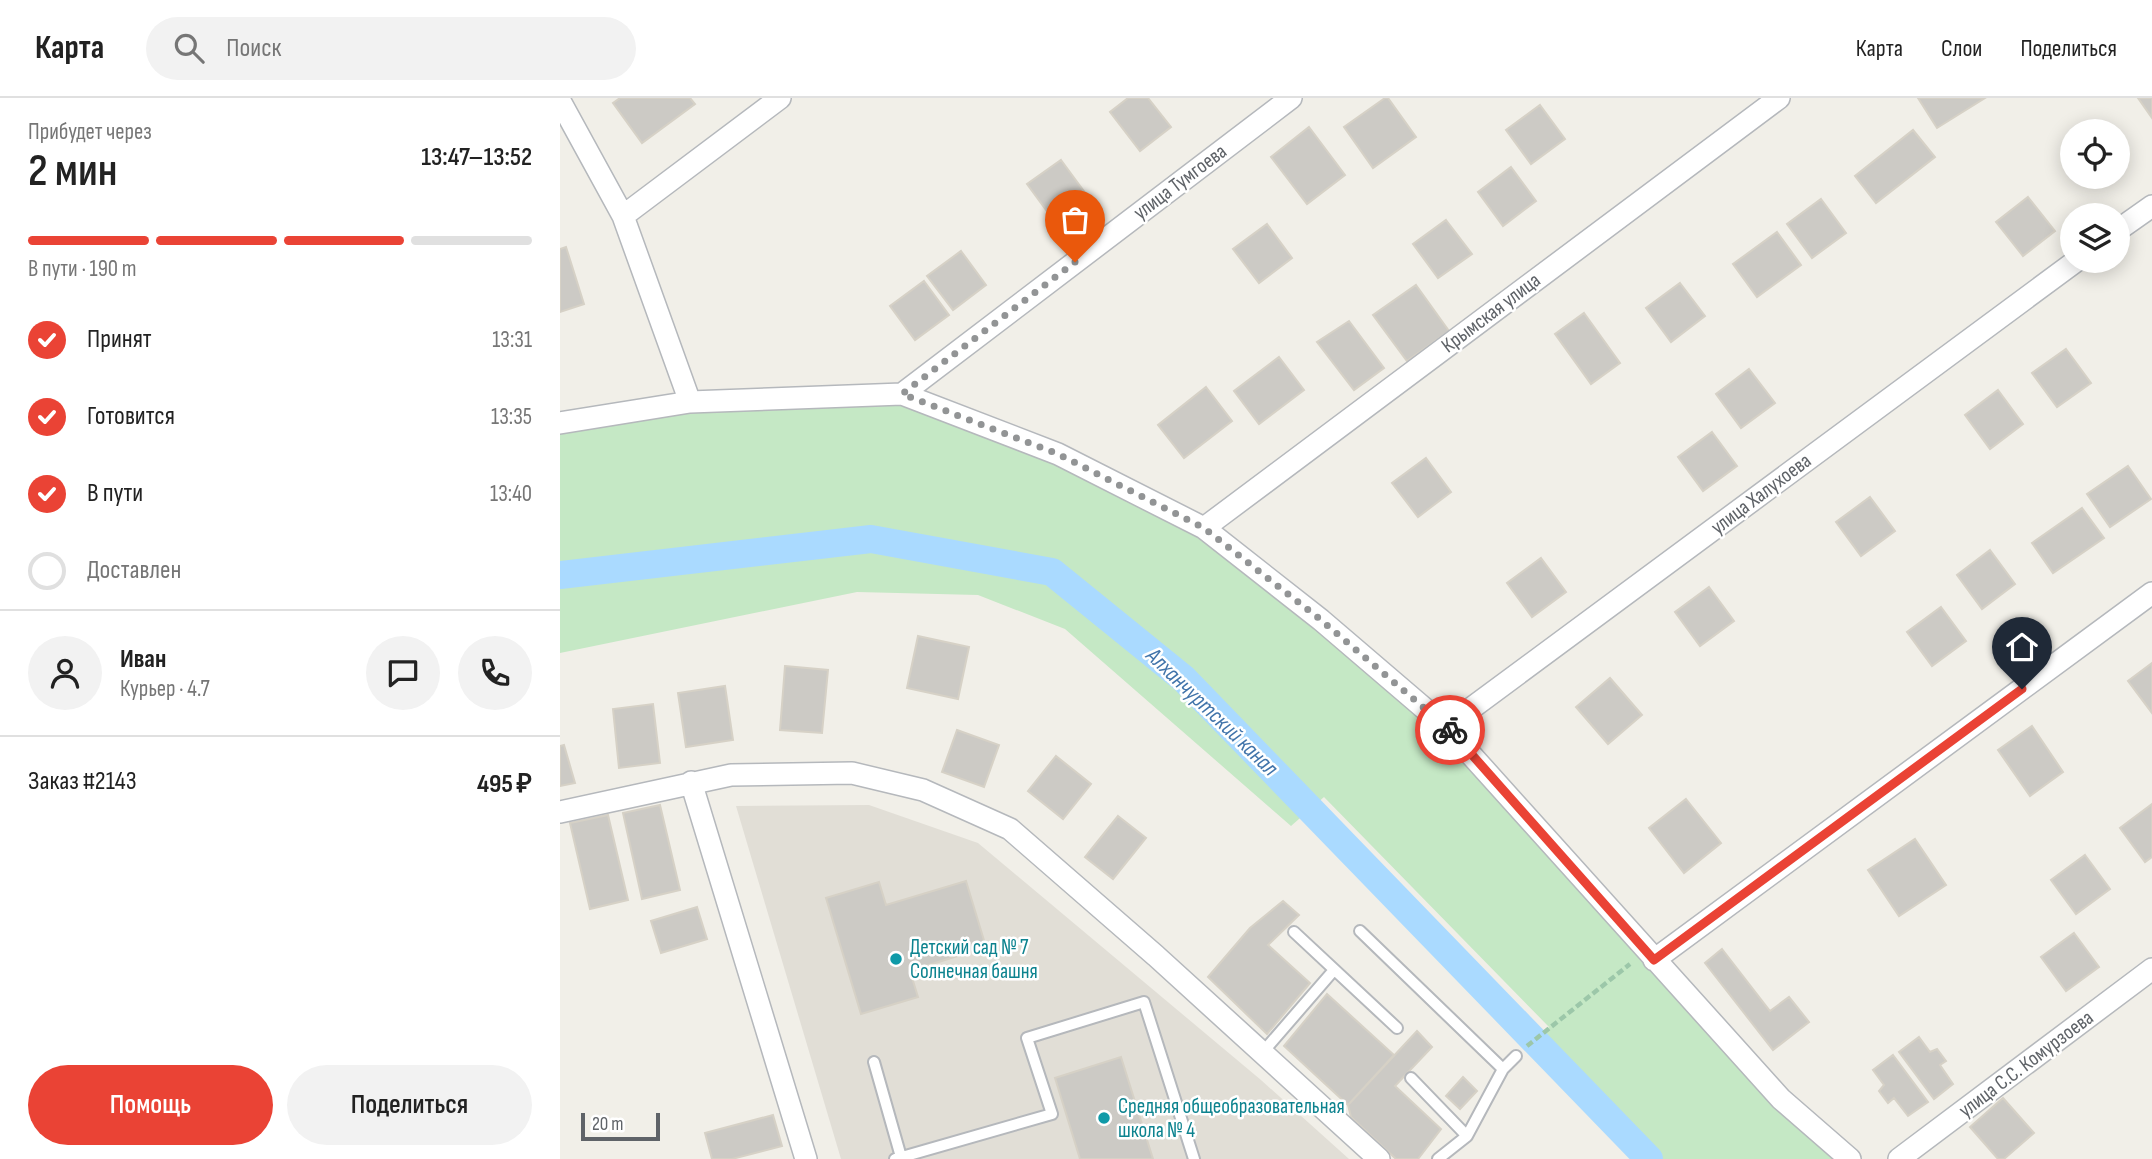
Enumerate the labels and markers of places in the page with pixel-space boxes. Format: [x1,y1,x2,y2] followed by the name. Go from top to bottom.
[1045,190,1105,262] pin
[1992,617,2052,689] pin
[910,935,1038,984] place label: Детский сад № 7 Солнечная башня
[888,951,904,967] marker: Детский сад № 7 Солнечная башня
[1118,1094,1345,1143] place label: Средняя общеобразовательная школа № 4
[1096,1110,1112,1126] marker: Средняя общеобразовательная школа № 4

